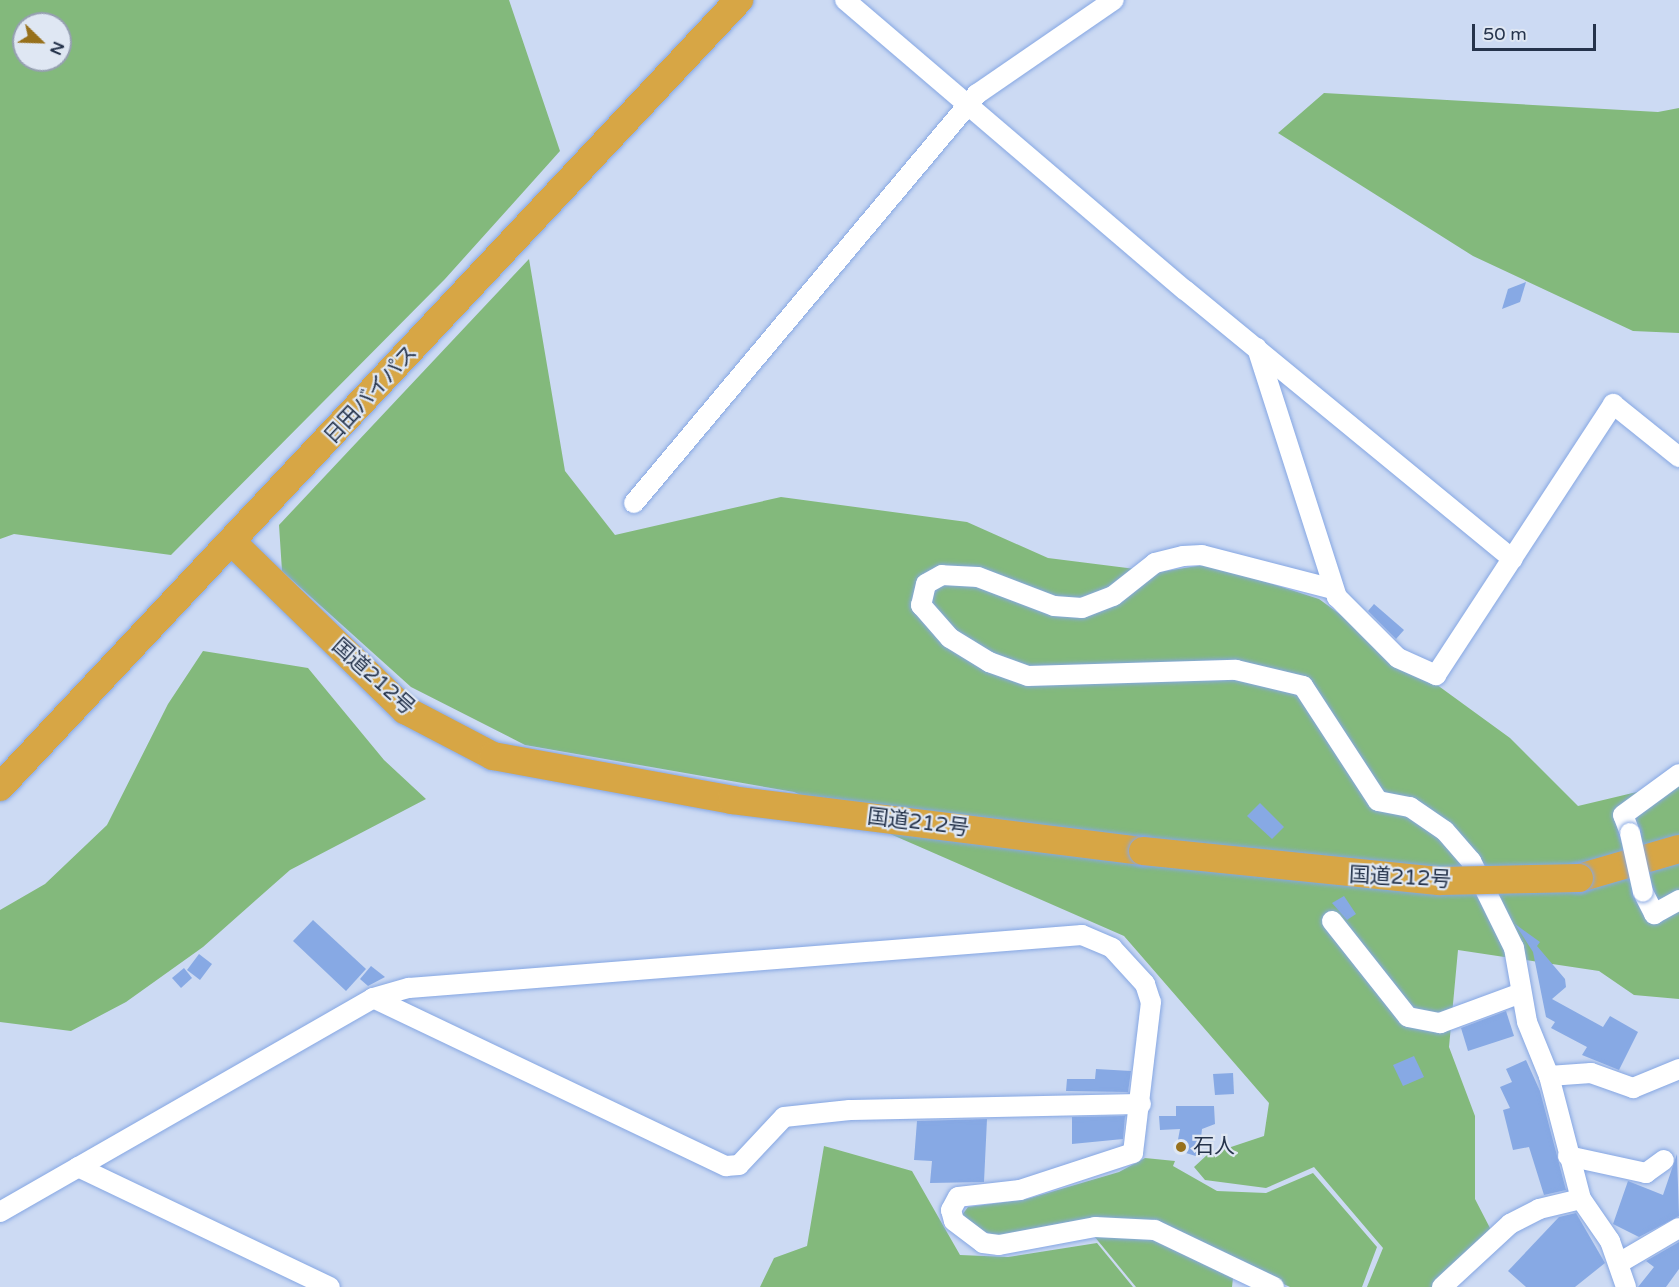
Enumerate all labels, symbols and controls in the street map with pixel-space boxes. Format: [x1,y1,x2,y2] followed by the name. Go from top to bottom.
[12,12,72,72] north arrow
[1475,12,1600,50] scale bar
[1483,23,1527,45] text: 50 m
[45,38,68,58] text: N
[319,340,423,450] street label: 日田バイパス
[326,633,420,721] street label: 国道212号
[866,804,970,842] street label: 国道212号
[1348,863,1452,893] street label: 国道212号
[1193,1134,1235,1160] place label: 石人
[1174,1140,1188,1154] marker: 石人

